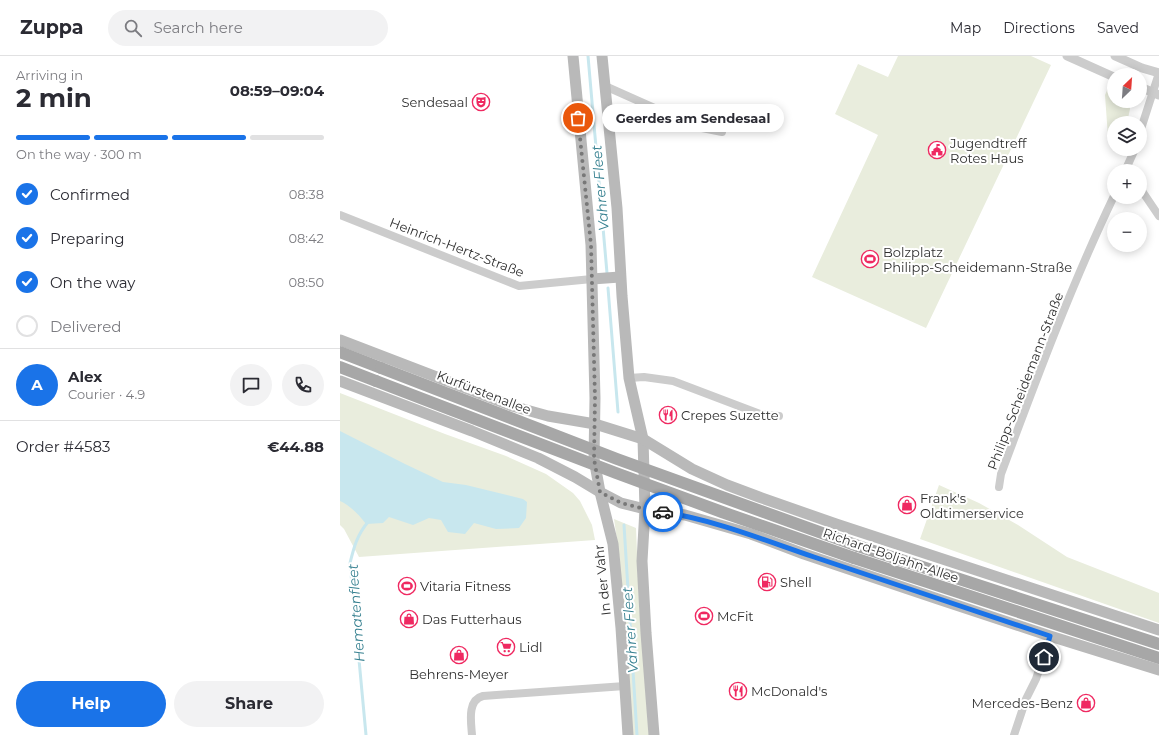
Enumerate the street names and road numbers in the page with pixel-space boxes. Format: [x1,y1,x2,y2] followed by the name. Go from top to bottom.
[387,214,527,280] street label: Heinrich-Hertz-Straße
[984,290,1066,472] street label: Philipp-Scheidemann-Straße
[435,367,534,417] street label: Kurfürstenallee
[821,524,961,586] street label: Richard-Boljahn-Allee
[590,544,614,616] street label: In der Vahr

